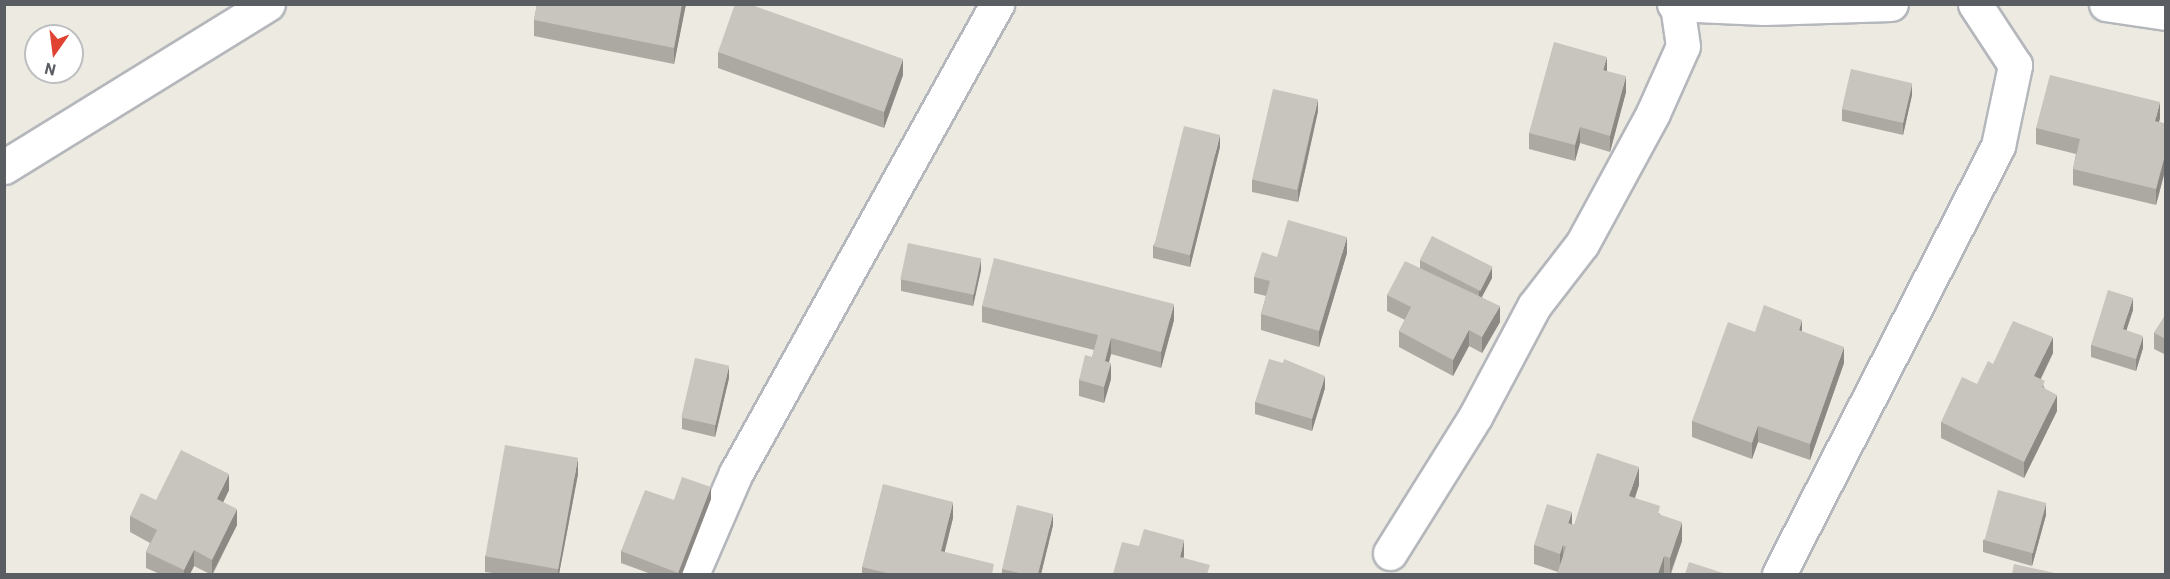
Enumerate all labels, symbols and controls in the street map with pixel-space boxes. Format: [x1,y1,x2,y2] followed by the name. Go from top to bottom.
[24,24,84,84] north arrow
[43,60,57,81] text: N

